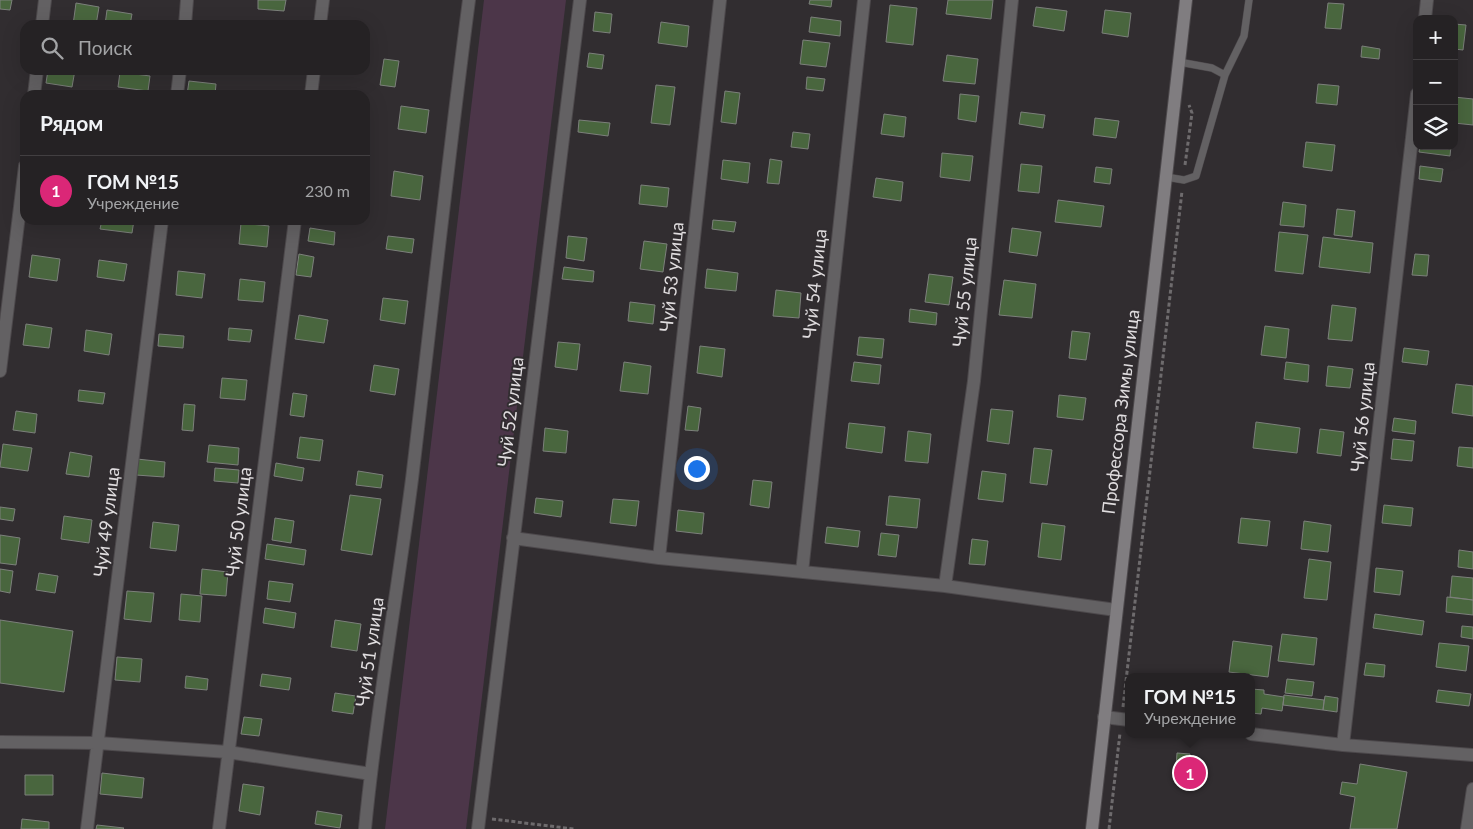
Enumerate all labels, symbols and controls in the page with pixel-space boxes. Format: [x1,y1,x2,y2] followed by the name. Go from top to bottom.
[1413,15,1458,150] map controls
[1413,15,1458,60] button: +
[20,20,370,75] search box
[38,34,66,62] icon: search
[78,36,132,59] text: Поиск
[1413,60,1458,105] button: −
[1413,105,1458,150] button: layers
[40,110,103,135] text: Рядом
[87,170,179,193] text: ГОМ №15
[51,181,61,200] text: 1
[305,181,350,200] text: 230 m
[87,193,179,212] text: Учреждение
[654,221,688,333] street label: Чуй 53 улица
[797,228,831,340] street label: Чуй 54 улица
[947,236,981,348] street label: Чуй 55 улица
[1097,308,1143,516] street label: Профессора Зимы улица
[492,356,528,468] street label: Чуй 52 улица
[1345,361,1379,473] street label: Чуй 56 улица
[684,456,710,482] your location
[88,466,124,578] street label: Чуй 49 улица
[220,466,256,578] street label: Чуй 50 улица
[350,596,388,708] street label: Чуй 51 улица
[1125,673,1255,738] popup
[1144,685,1236,708] text: ГОМ №15
[1144,708,1236,727] text: Учреждение
[1174,754,1206,792] pin: 1

